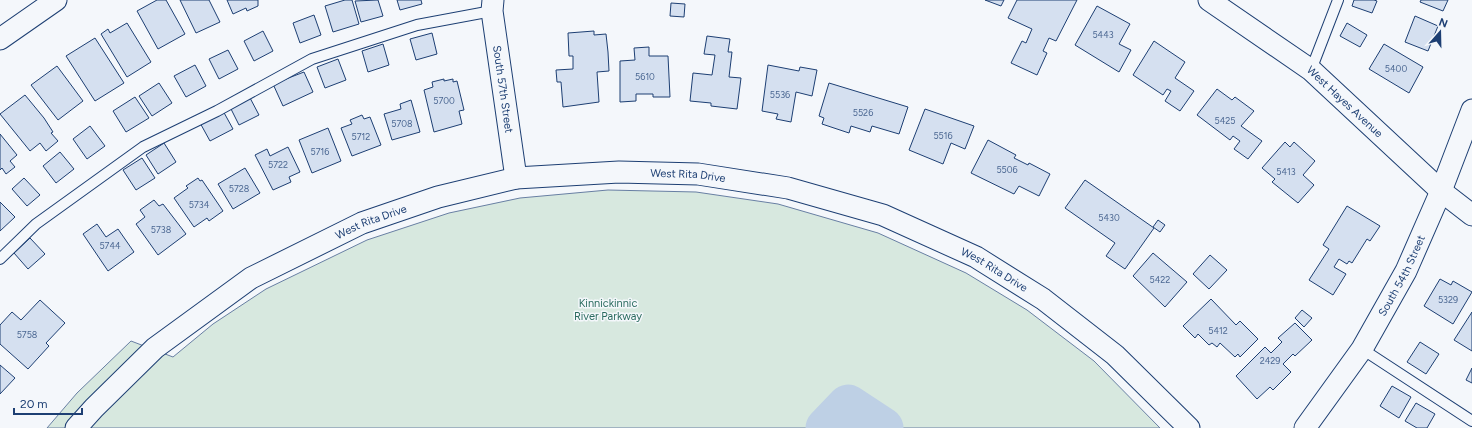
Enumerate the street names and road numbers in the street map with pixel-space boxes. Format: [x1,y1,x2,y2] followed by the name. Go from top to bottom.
[491,44,516,134] street label: South 57th Street
[1304,63,1385,140] street label: West Hayes Avenue
[650,166,726,185] street label: West Rita Drive
[333,202,408,242] street label: West Rita Drive
[1375,233,1427,318] street label: South 54th Street
[959,245,1030,294] street label: West Rita Drive

